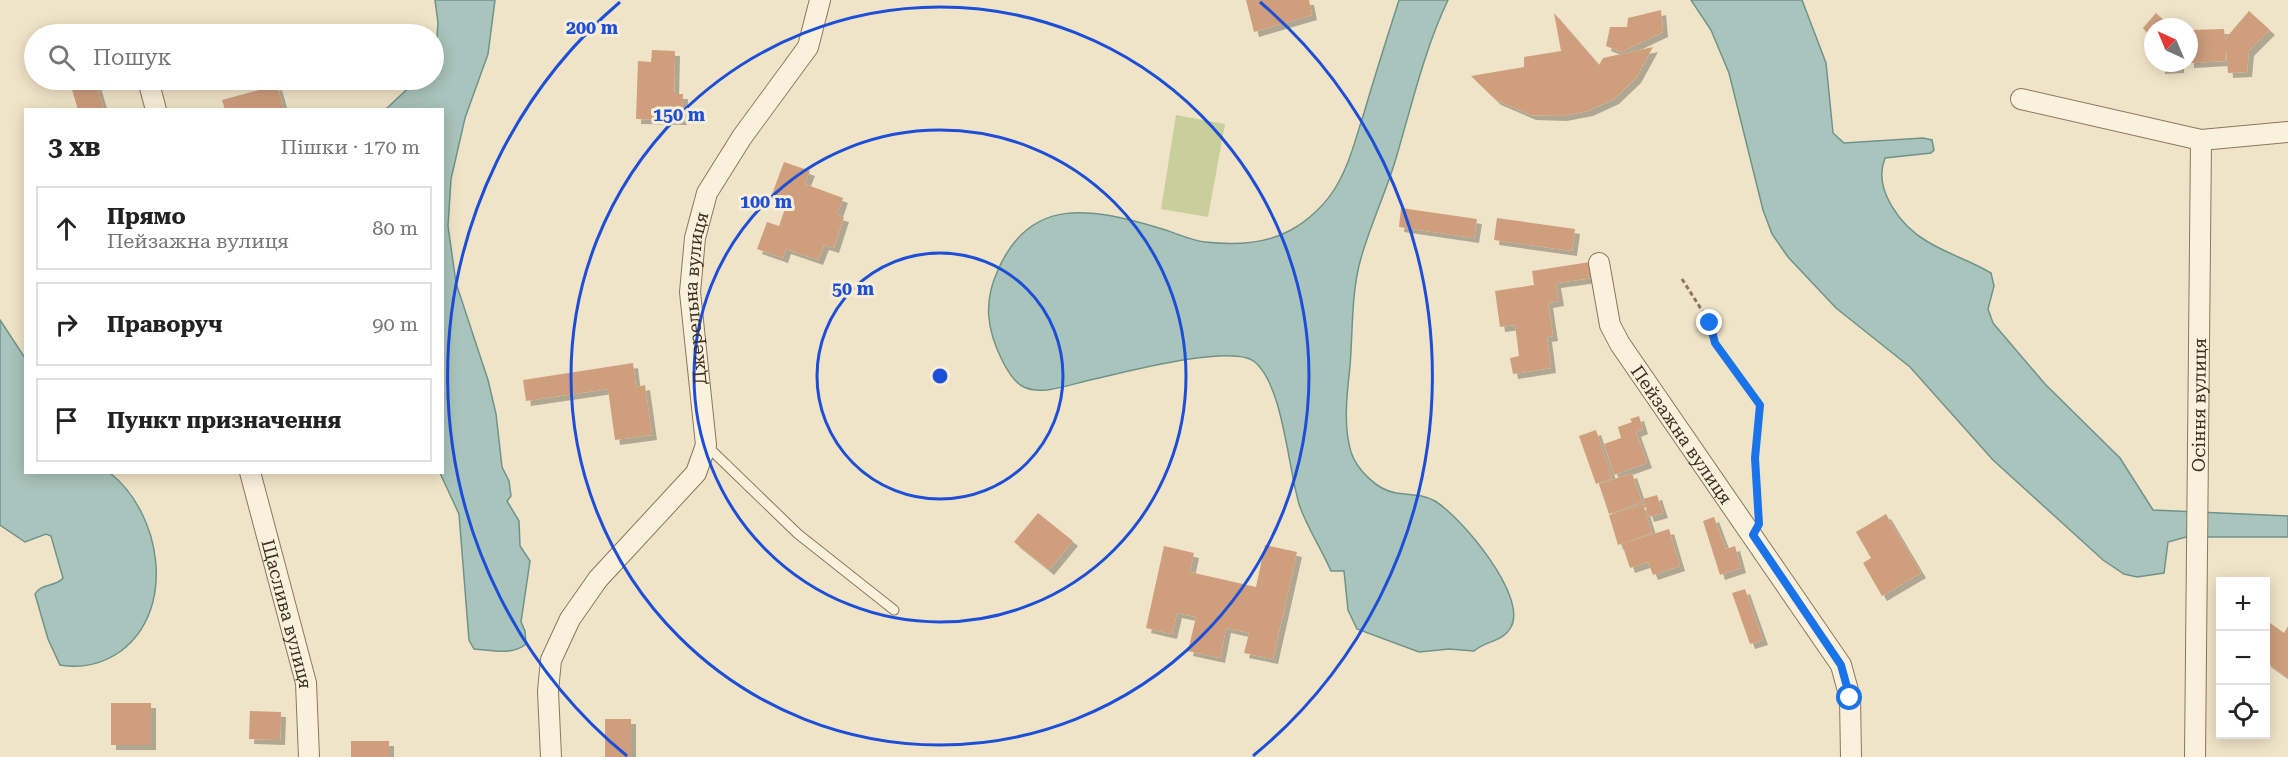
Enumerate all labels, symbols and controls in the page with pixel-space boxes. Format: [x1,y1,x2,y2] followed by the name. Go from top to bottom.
[566,17,619,38] text: 200 m
[2144,18,2198,72] north arrow
[24,24,444,90] search box
[45,41,78,74] icon: search
[93,45,171,70] text: Пошук
[653,104,706,125] text: 150 m
[48,132,101,162] text: 3 хв
[281,135,420,159] text: Пішки · 170 m
[740,191,793,212] text: 100 m
[107,204,186,229] text: Прямо
[679,209,712,386] street label: Джерельна вулиця
[50,212,83,245] icon: ahead
[372,216,418,240] text: 80 m
[107,229,289,253] text: Пейзажна вулиця
[832,278,875,299] text: 50 m
[50,308,83,341] icon: right
[1696,309,1722,335] route end
[107,312,222,337] text: Праворуч
[372,312,418,336] text: 90 m
[2187,338,2210,472] street label: Осіння вулиця
[1627,361,1737,508] street label: Пейзажна вулиця
[930,366,950,386] centre of rings
[50,404,83,437] icon: arrive
[107,408,341,433] text: Пункт призначення
[258,537,317,689] street label: Щаслива вулиця
[2216,577,2270,739] map controls
[2216,577,2270,631] button: +
[2216,631,2270,685] button: −
[1836,684,1862,710] route start
[2216,685,2270,739] button: locate

